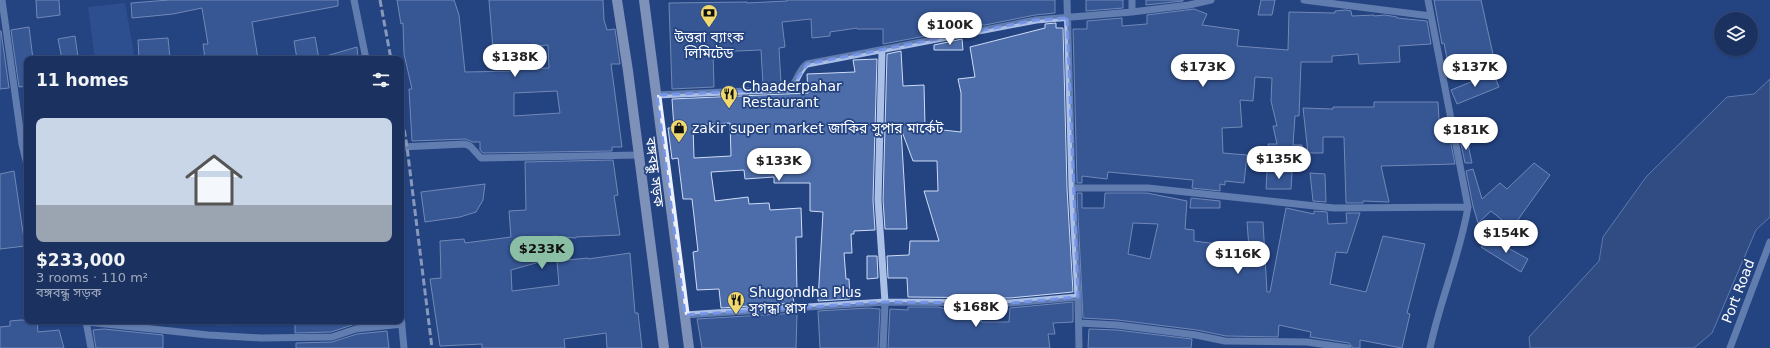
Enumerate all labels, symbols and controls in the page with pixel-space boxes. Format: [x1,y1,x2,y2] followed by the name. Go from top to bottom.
[699,3,719,28] bank icon: উত্তরা ব্যাংক লিমিটেড
[922,12,978,46] pin: $100K
[1714,12,1758,56] map controls
[1714,12,1758,56] button: layers
[927,17,973,32] text: $100K
[673,29,745,61] place label: উত্তরা ব্যাংক লিমিটেড
[487,44,543,78] pin: $138K
[492,49,538,64] text: $138K
[1175,54,1231,88] pin: $173K
[1447,54,1503,88] pin: $137K
[1180,59,1226,74] text: $173K
[1452,59,1498,74] text: $137K
[370,69,392,91] icon: filters
[36,70,129,90] text: 11 homes
[742,78,842,110] place label: Chaaderpahar Restaurant
[719,84,739,109] restaurant icon: Chaaderpahar Restaurant
[1438,117,1494,151] pin: $181K
[669,118,689,143] shop icon: zakir super market জাকির সুপার মার্কেট
[692,119,944,137] place label: zakir super market জাকির সুপার মার্কেট
[1443,122,1489,137] text: $181K
[640,135,667,209] street label: বঙ্গবন্ধু সড়ক
[178,144,250,216] icon: home
[1251,146,1307,180] pin: $135K
[751,148,807,182] pin: $133K
[1256,151,1302,166] text: $135K
[756,153,802,168] text: $133K
[1478,220,1534,254] pin: $154K
[1483,225,1529,240] text: $154K
[514,236,570,270] pin: $233K
[519,241,565,256] text: $233K
[1210,241,1266,275] pin: $116K
[1215,246,1261,261] text: $116K
[36,250,125,270] text: $233,000
[1718,257,1758,325] street label: Port Road
[36,270,148,285] text: 3 rooms · 110 m²
[748,284,861,317] place label: Shugondha Plus সুগন্ধা প্লাস
[36,285,101,300] text: বঙ্গবন্ধু সড়ক
[726,290,746,315] restaurant icon: Shugondha Plus সুগন্ধা প্লাস
[948,294,1004,328] pin: $168K
[953,299,999,314] text: $168K

